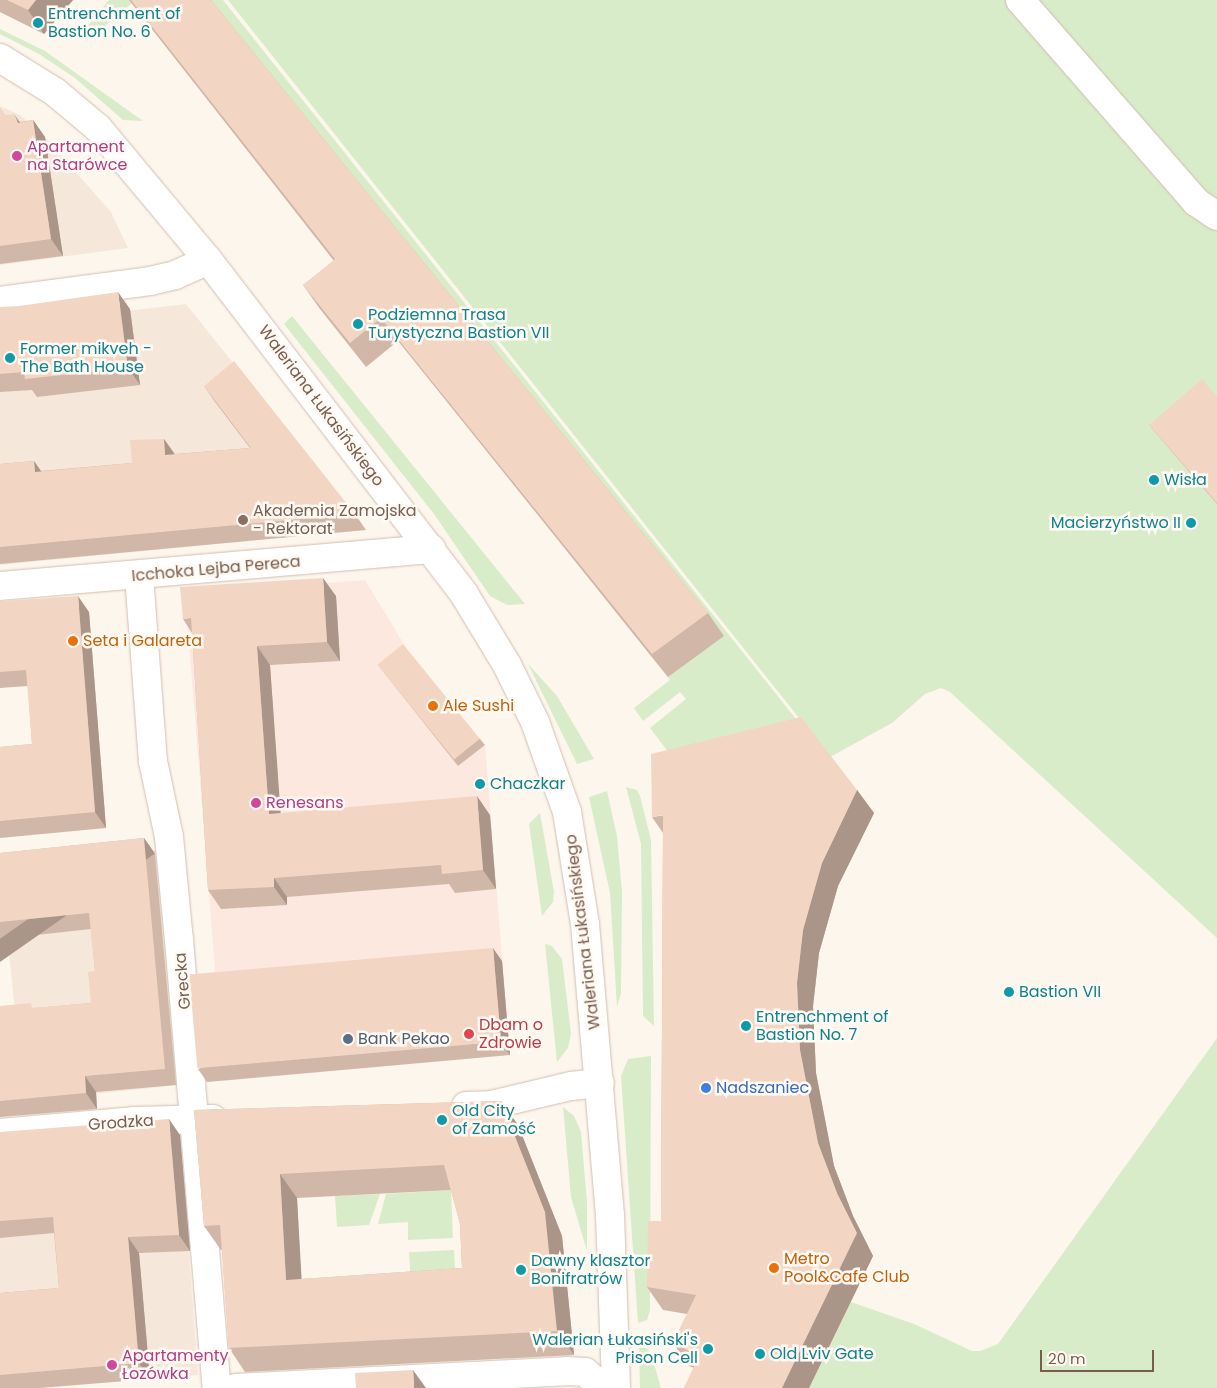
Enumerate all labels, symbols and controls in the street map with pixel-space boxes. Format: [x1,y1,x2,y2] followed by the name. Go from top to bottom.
[48,4,181,42] place label: Entrenchment of Bastion No. 6
[32,17,44,29] marker: Entrenchment of Bastion No. 6
[27,137,127,175] place label: Apartament na Starówce
[11,150,23,162] marker: Apartament na Starówce
[368,305,550,343] place label: Podziemna Trasa Turystyczna Bastion VII
[352,318,364,330] marker: Podziemna Trasa Turystyczna Bastion VII
[254,322,388,490] street label: Waleriana Łukasińskiego
[20,339,152,377] place label: Former mikveh - The Bath House
[4,352,16,364] marker: Former mikveh - The Bath House
[1164,470,1207,490] place label: Wisła
[1148,474,1160,486] marker: Wisła
[253,501,417,539] place label: Akademia Zamojska - Rektorat
[1051,513,1181,533] place label: Macierzyństwo II
[237,514,249,526] marker: Akademia Zamojska - Rektorat
[1185,517,1197,529] marker: Macierzyństwo II
[131,552,301,586] street label: Icchoka Lejba Pereca
[83,631,202,651] place label: Seta i Galareta
[67,635,79,647] marker: Seta i Galareta
[443,696,514,716] place label: Ale Sushi
[427,700,439,712] marker: Ale Sushi
[490,774,565,794] place label: Chaczkar
[474,778,486,790] marker: Chaczkar
[266,793,344,813] place label: Renesans
[250,797,262,809] marker: Renesans
[561,833,605,1031] street label: Waleriana Łukasińskiego
[171,952,195,1010] street label: Grecka
[1019,982,1101,1002] place label: Bastion VII
[1003,986,1015,998] marker: Bastion VII
[756,1007,889,1045] place label: Entrenchment of Bastion No. 7
[479,1015,543,1053] place label: Dbam o Zdrowie
[740,1020,752,1032] marker: Entrenchment of Bastion No. 7
[463,1028,475,1040] marker: Dbam o Zdrowie
[358,1029,450,1049] place label: Bank Pekao
[342,1033,354,1045] marker: Bank Pekao
[716,1078,809,1098] place label: Nadszaniec
[700,1082,712,1094] marker: Nadszaniec
[452,1101,536,1139] place label: Old City of Zamość
[88,1111,154,1135] street label: Grodzka
[436,1114,448,1126] marker: Old City of Zamość
[784,1249,909,1287] place label: Metro Pool&Cafe Club
[531,1251,650,1289] place label: Dawny klasztor Bonifratrów
[768,1262,780,1274] marker: Metro Pool&Cafe Club
[515,1264,527,1276] marker: Dawny klasztor Bonifratrów
[532,1330,698,1368] place label: Walerian Łukasiński's Prison Cell
[1042,1340,1156,1372] scale bar
[702,1343,714,1355] marker: Walerian Łukasiński's Prison Cell
[770,1344,874,1364] place label: Old Lviv Gate
[122,1346,228,1384] place label: Apartamenty Łozówka
[754,1348,766,1360] marker: Old Lviv Gate
[1048,1348,1086,1369] text: 20 m
[106,1359,118,1371] marker: Apartamenty Łozówka

